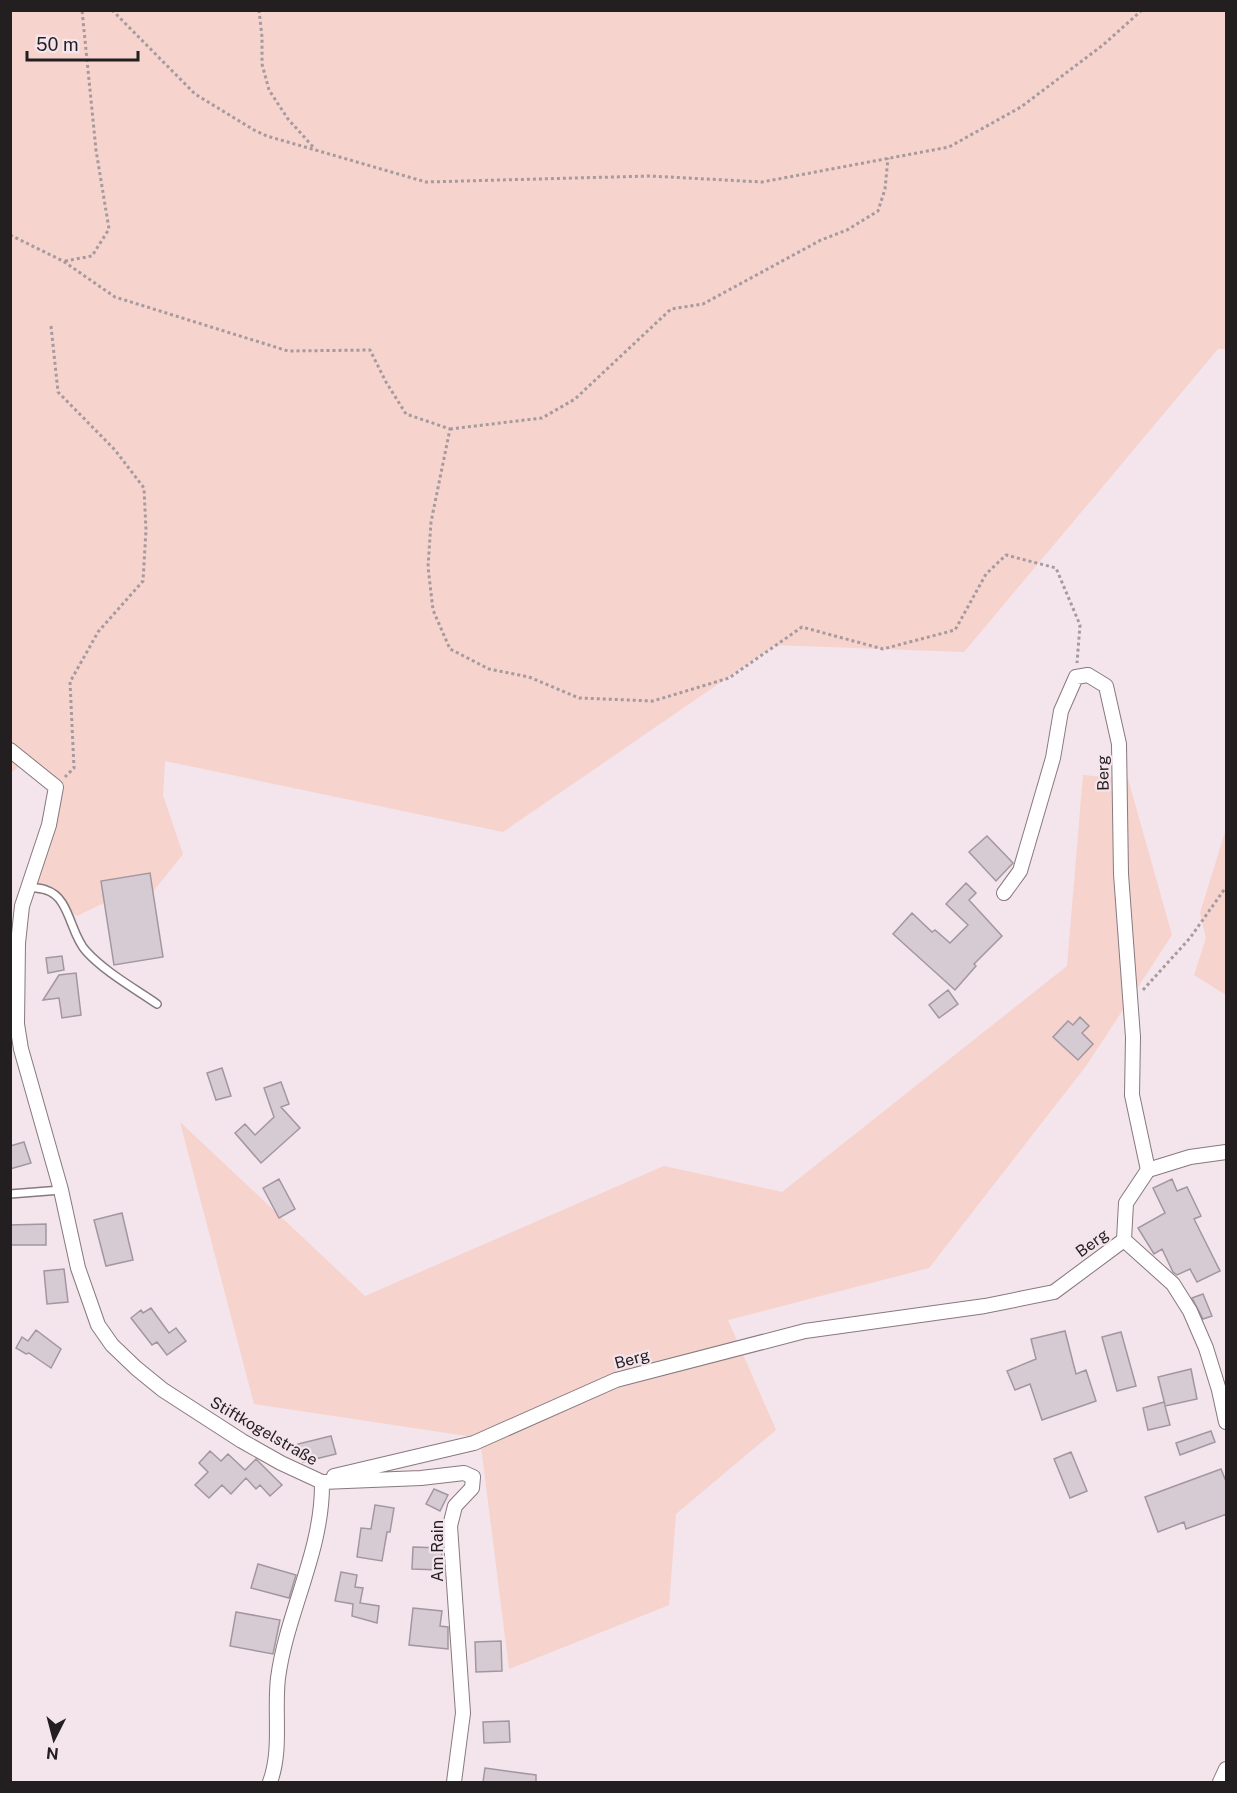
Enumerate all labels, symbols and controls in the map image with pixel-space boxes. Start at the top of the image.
scale bar [27,24,138,62]
text: 50 m [36,34,79,55]
street label: Berg [1093,755,1113,791]
street label: Berg [1072,1225,1112,1261]
street label: Berg [612,1345,652,1373]
street label: Stiftkogelstraße [207,1393,321,1469]
street label: Am Rain [428,1520,447,1582]
north arrow [24,1709,84,1769]
text: N [45,1743,60,1764]

